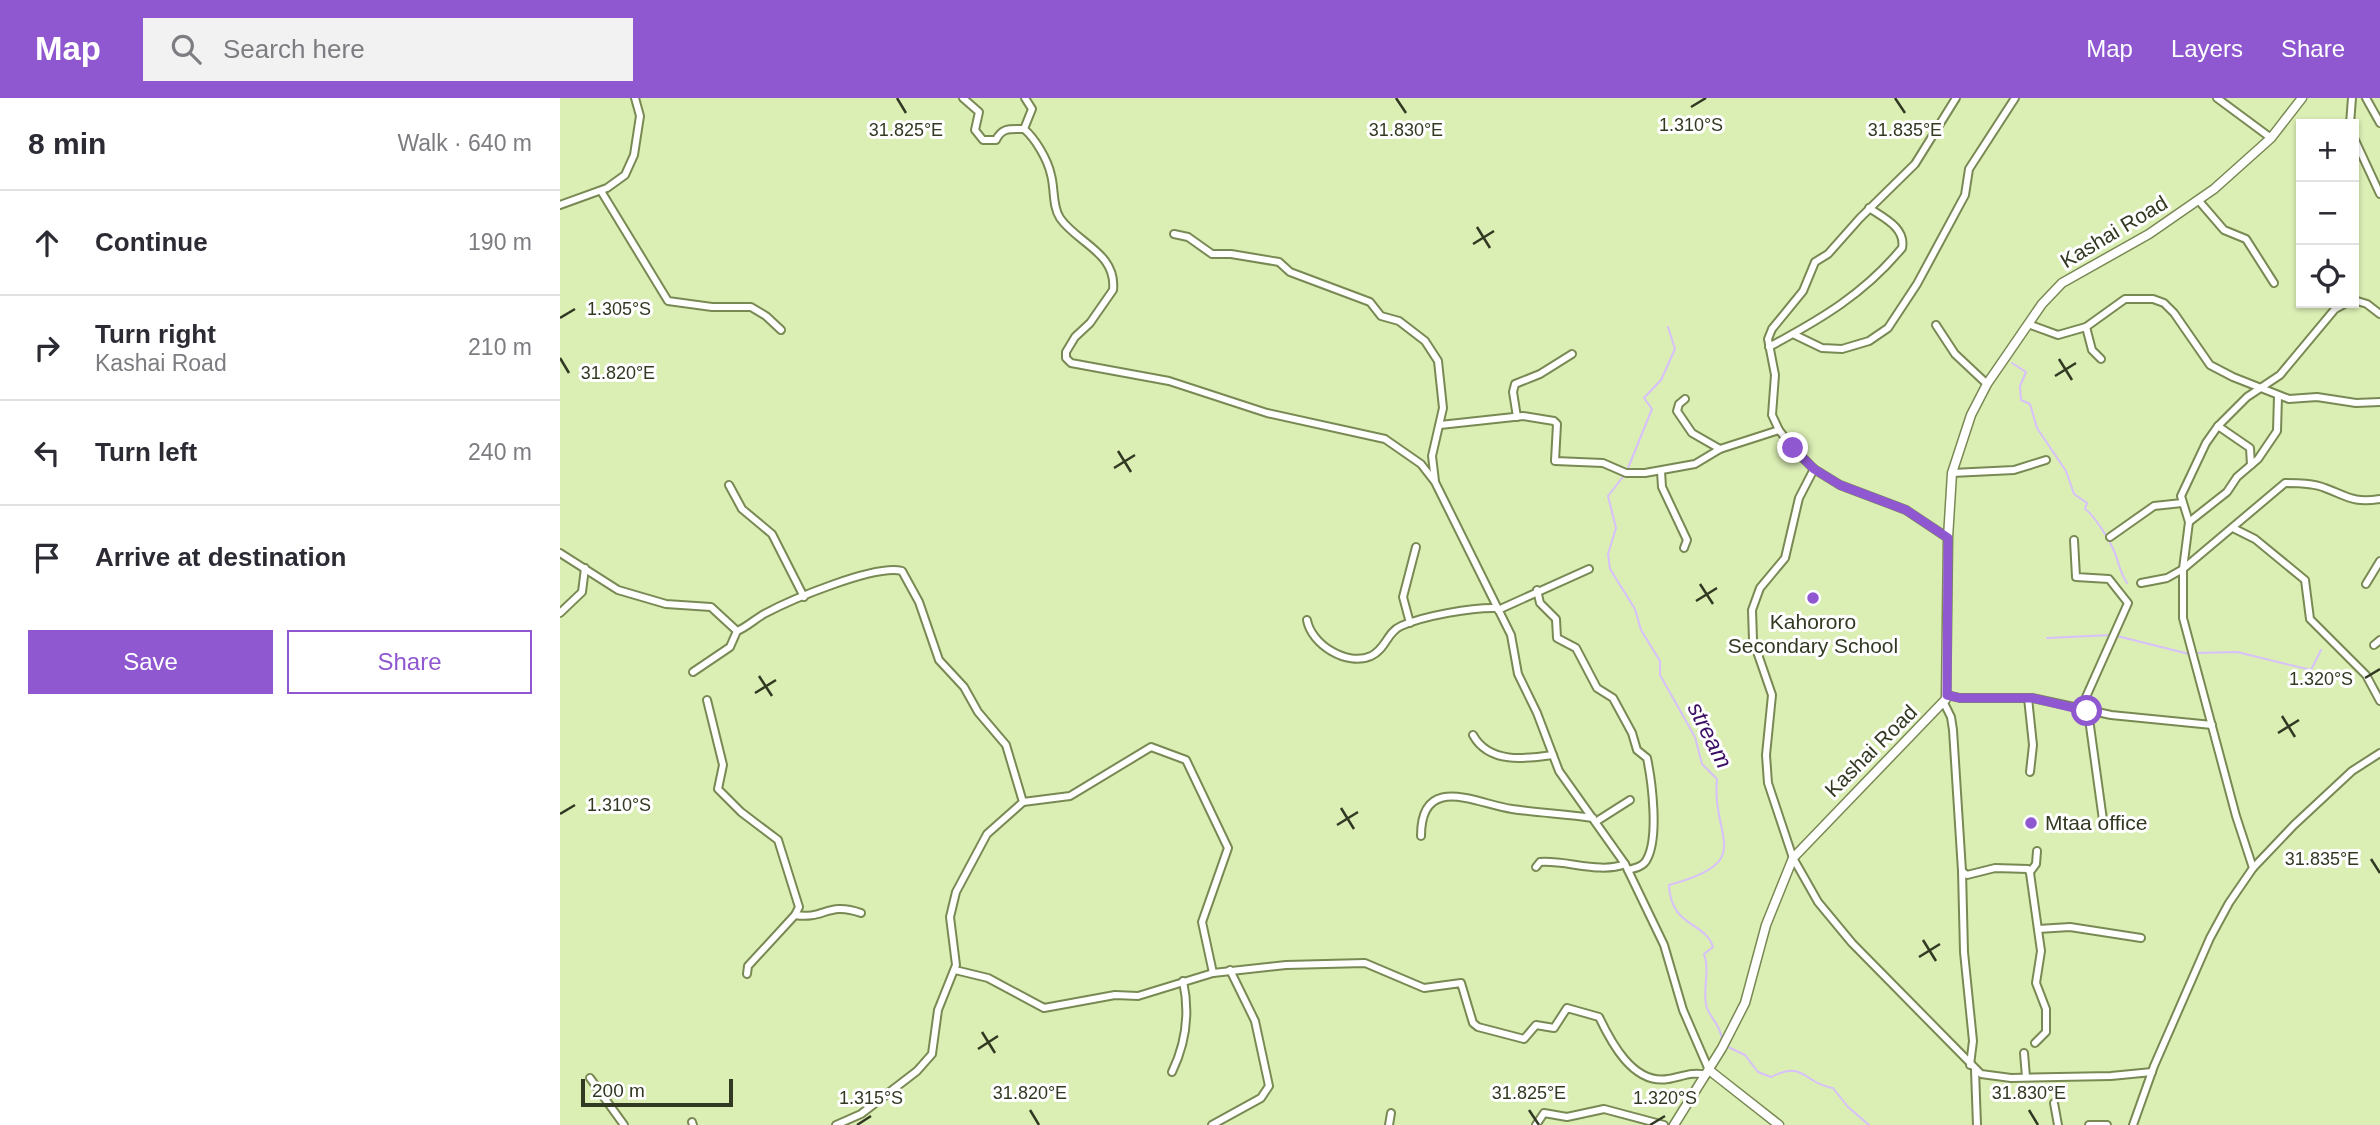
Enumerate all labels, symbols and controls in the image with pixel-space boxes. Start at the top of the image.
search box [143,18,633,81]
text: Map [35,30,101,67]
icon: search [167,30,205,68]
text: Search here [223,34,365,64]
text: Map [2086,35,2133,62]
text: Layers [2171,35,2243,62]
text: Share [2281,35,2345,62]
text: 1.310°S [1659,115,1723,135]
map controls [2296,119,2359,308]
button: + [2296,119,2359,182]
text: 31.825°E [869,120,943,140]
text: 31.830°E [1369,120,1443,140]
text: 31.835°E [1868,120,1942,140]
text: 8 min [28,127,106,160]
text: Walk · 640 m [397,130,532,156]
button: − [2296,182,2359,245]
street label: Kashai Road [2056,191,2171,272]
icon: ahead [28,224,66,262]
text: Continue [95,227,208,257]
text: 190 m [468,229,532,255]
button: locate [2296,245,2359,308]
text: 1.305°S [587,299,651,319]
text: Turn right [95,319,216,349]
icon: right [28,329,66,367]
text: 210 m [468,334,532,360]
text: Kashai Road [95,350,227,376]
text: 31.820°E [581,363,655,383]
route end [1777,432,1808,463]
icon: left [28,434,66,472]
text: Turn left [95,437,197,467]
text: 240 m [468,439,532,465]
icon: arrive [28,539,66,577]
text: Arrive at destination [95,542,346,572]
marker: Kahororo Secondary School [1805,590,1821,606]
place label: Kahororo Secondary School [1728,610,1898,657]
button: Save [28,630,273,694]
button: Share [287,630,532,694]
text: 1.320°S [2289,669,2353,689]
route start [2071,695,2102,726]
water label: stream [1682,698,1738,772]
street label: Kashai Road [1820,700,1921,801]
text: 1.310°S [587,795,651,815]
place label: Mtaa office [2045,811,2147,834]
marker: Mtaa office [2023,815,2039,831]
text: 31.835°E [2285,849,2359,869]
scale bar [581,1076,733,1108]
text: 200 m [592,1080,645,1101]
text: 31.820°E [993,1083,1067,1103]
text: 31.825°E [1492,1083,1566,1103]
text: 31.830°E [1992,1083,2066,1103]
text: 1.315°S [839,1088,903,1108]
text: 1.320°S [1633,1088,1697,1108]

